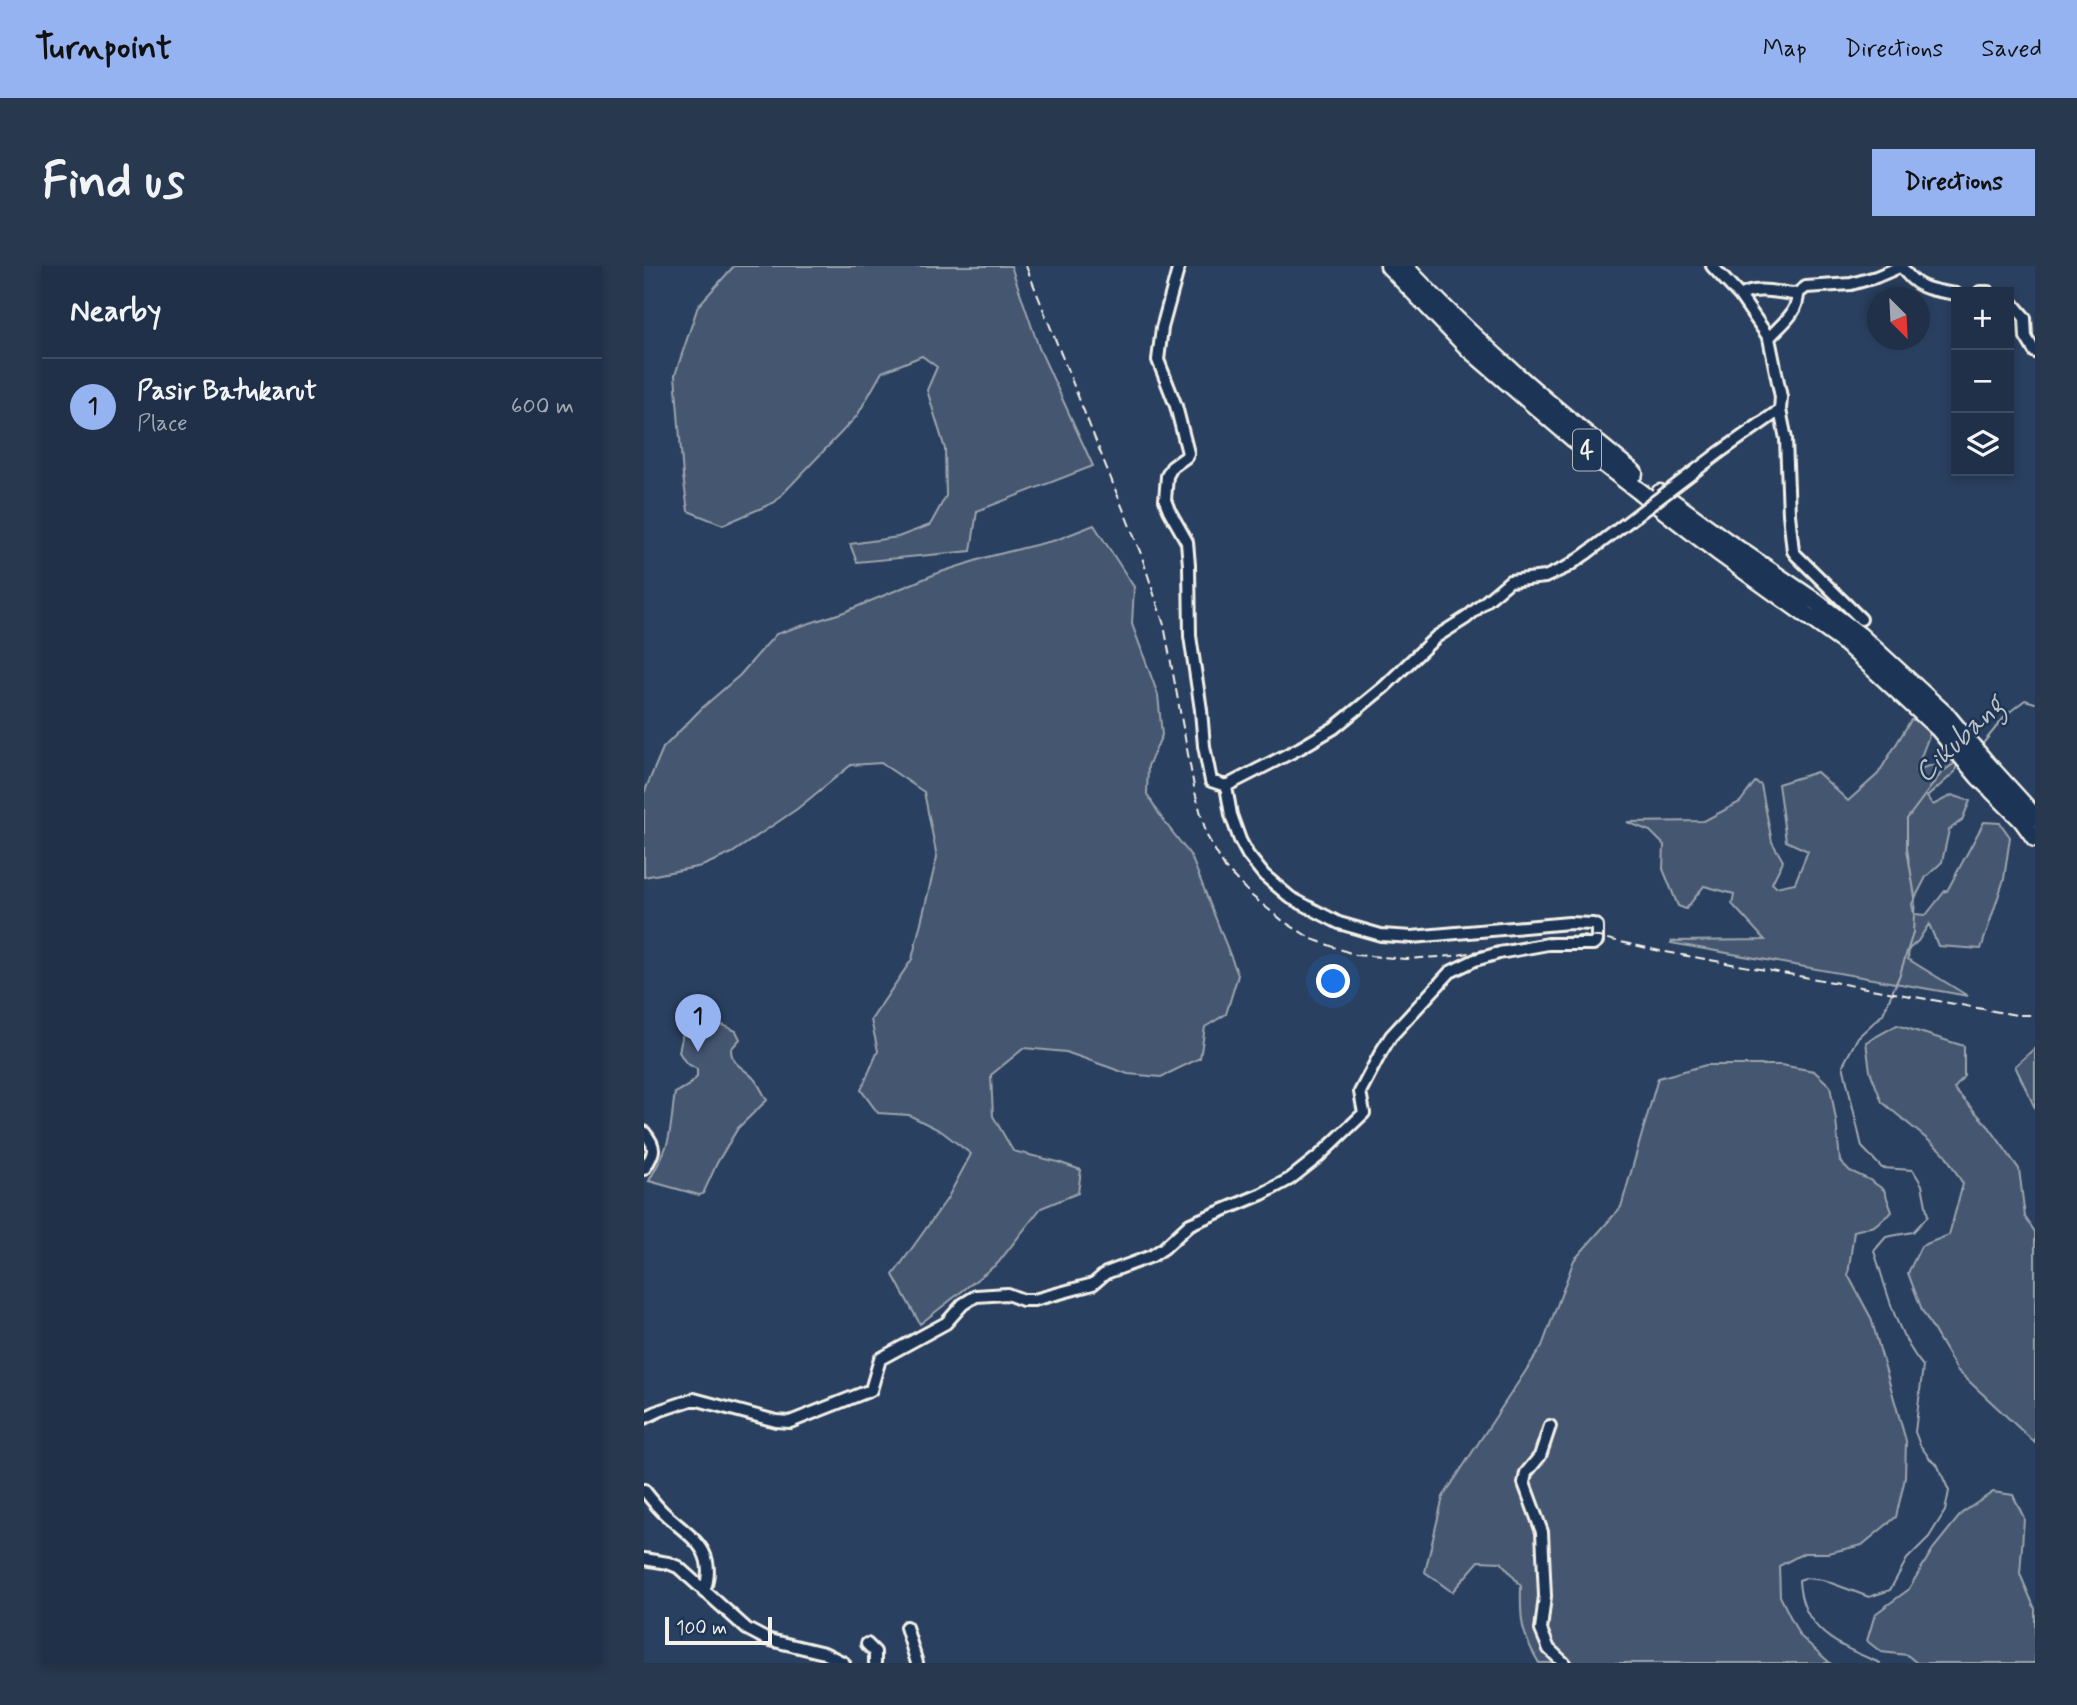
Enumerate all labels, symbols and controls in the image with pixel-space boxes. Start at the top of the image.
text: Turnpoint [35,27,172,71]
text: Map [1763,34,1807,65]
text: Directions [1845,34,1943,65]
text: Saved [1981,34,2042,65]
button: Directions [1872,149,2035,216]
text: Find us [42,150,185,215]
north arrow [1867,287,1930,350]
map controls [1951,287,2014,476]
button: + [1951,287,2014,350]
text: Nearby [70,292,161,331]
button: − [1951,350,2014,413]
text: Pasir Batukarut [137,375,317,409]
text: 1 [88,392,98,422]
text: 600 m [511,392,574,422]
text: Place [137,409,188,439]
button: layers [1951,413,2014,476]
road number: 4 [1573,430,1601,470]
water label: Cikubang [1907,686,2017,794]
your location [1316,964,1350,998]
pin: 1 [675,994,721,1052]
scale bar [665,1614,772,1646]
text: 100 m [676,1616,727,1641]

